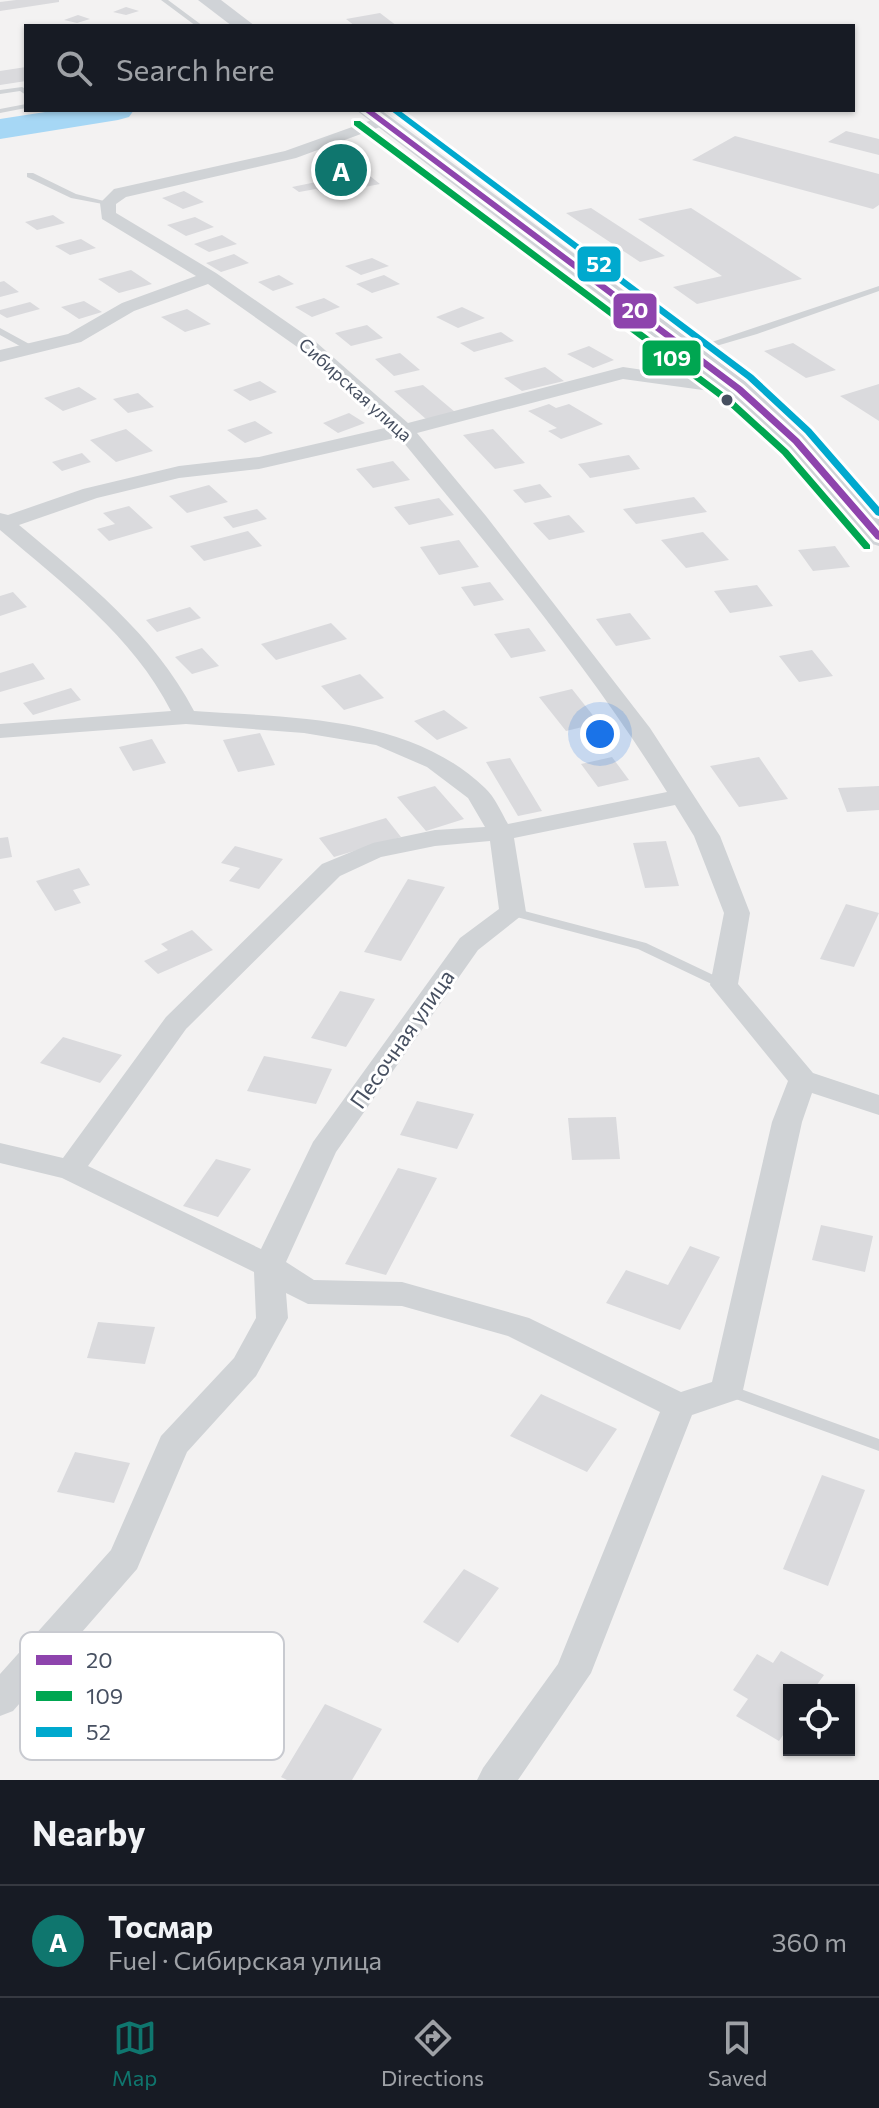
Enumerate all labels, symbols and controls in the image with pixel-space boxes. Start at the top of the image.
search box [24,24,855,112]
icon: search [52,46,96,90]
text: Search here [116,50,275,87]
pin: A [315,140,367,200]
line badge: 52 [576,245,622,283]
text: 52 [586,250,612,277]
line badge: 20 [612,292,658,330]
text: 20 [621,296,649,323]
street label: Сибирская улица [295,333,417,446]
line badge: 109 [641,339,702,377]
text: 109 [653,344,691,371]
unlabelled marker [719,392,735,408]
your location [580,714,620,754]
street label: Песочная улица [344,964,460,1113]
legend [20,1632,284,1760]
text: 20 [86,1646,113,1673]
text: 109 [86,1682,123,1709]
map controls [783,1684,855,1756]
button: locate [783,1684,855,1756]
text: 52 [86,1718,111,1745]
text: Nearby [32,1811,146,1853]
text: Тосмар [108,1907,213,1944]
text: A [49,1926,67,1957]
text: 360 m [772,1926,847,1957]
text: Fuel · Сибирская улица [108,1944,382,1975]
tab: Map [112,2016,157,2091]
tab: Directions [381,2016,484,2091]
tab: Saved [708,2016,767,2091]

